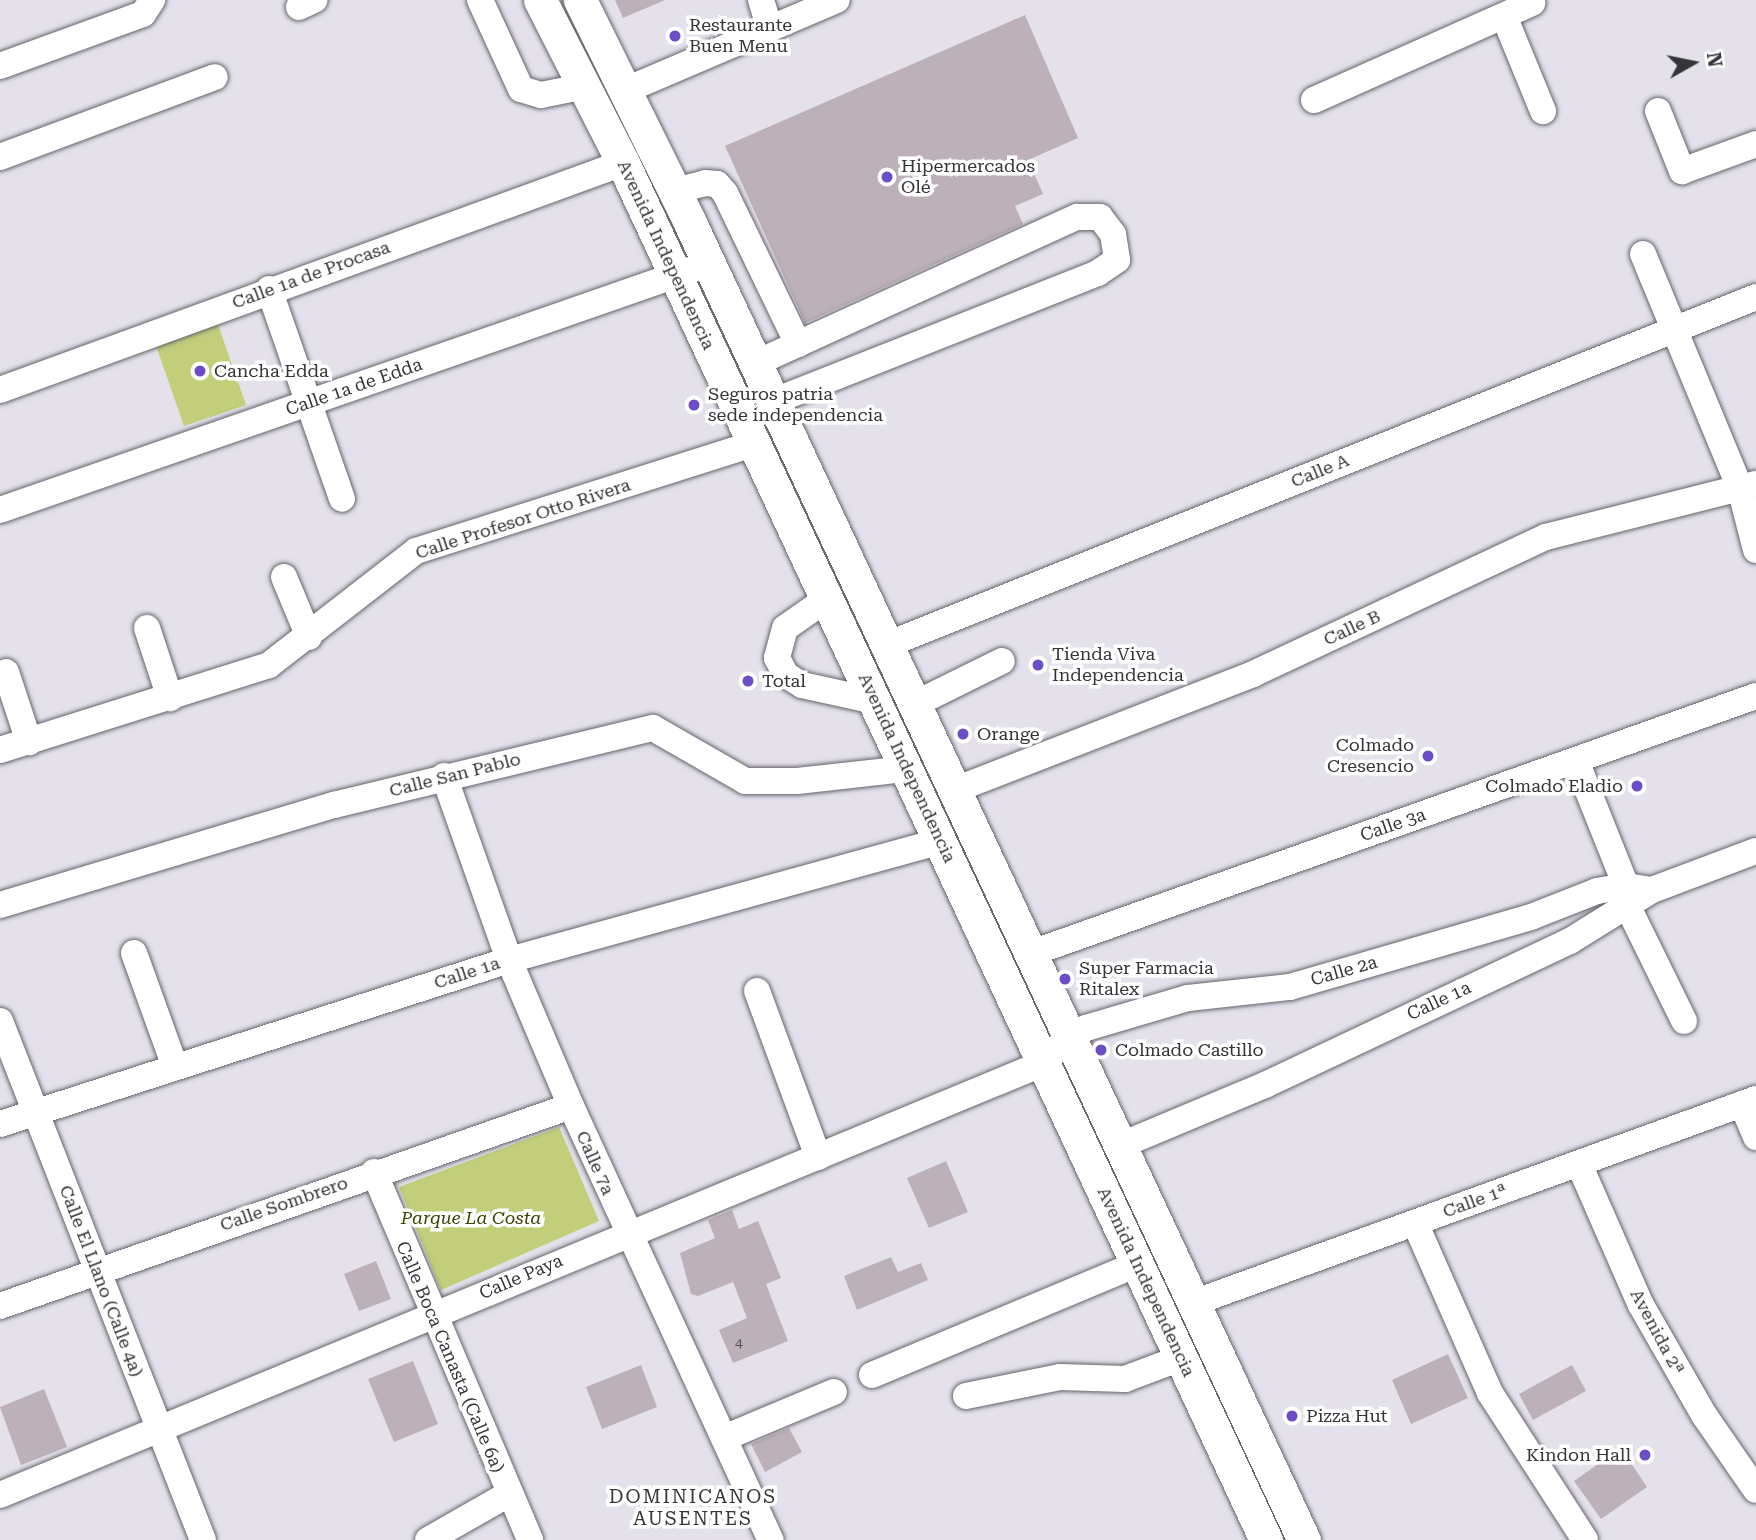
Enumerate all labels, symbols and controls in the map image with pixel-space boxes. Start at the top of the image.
place label: Restaurante Buen Menu [689,15,792,58]
marker: Restaurante Buen Menu [667,28,683,44]
north arrow [1658,28,1728,98]
text: N [1702,51,1727,69]
place label: Hipermercados Olé [901,156,1035,198]
street label: Avenida Independencia [613,157,719,353]
marker: Hipermercados Olé [879,169,895,185]
street label: Calle 1a de Procasa [229,236,393,314]
street label: Calle 1a de Edda [283,354,425,420]
place label: Cancha Edda [214,360,329,382]
marker: Cancha Edda [192,363,208,379]
place label: Seguros patria sede independencia [708,384,883,426]
marker: Seguros patria sede independencia [686,397,702,413]
street label: Calle A [1288,450,1352,492]
street label: Calle Profesor Otto Rivera [413,474,633,564]
street label: Calle B [1320,605,1384,651]
place label: Tienda Viva Independencia [1052,644,1184,686]
marker: Tienda Viva Independencia [1030,657,1046,673]
place label: Total [762,670,806,692]
street label: Avenida Independencia [854,670,960,866]
marker: Total [740,673,756,689]
place label: Orange [977,723,1040,745]
marker: Orange [955,726,971,742]
place label: Colmado Cresencio [1327,735,1414,778]
street label: Calle San Pablo [387,748,523,802]
marker: Colmado Cresencio [1420,748,1436,764]
place label: Colmado Eladio [1485,775,1623,797]
marker: Colmado Eladio [1629,778,1645,794]
street label: Calle 3a [1357,804,1429,846]
street label: Calle 2a [1308,951,1380,991]
street label: Calle 1a [431,952,503,994]
place label: Super Farmacia Ritalex [1079,958,1214,1000]
marker: Super Farmacia Ritalex [1057,971,1073,987]
street label: Calle 1a [1404,977,1474,1025]
place label: Colmado Castillo [1115,1039,1264,1061]
marker: Colmado Castillo [1093,1042,1109,1058]
street label: Calle 7a [571,1128,619,1198]
street label: Calle Sombrero [217,1172,351,1236]
street label: Calle 1ª [1440,1179,1510,1223]
street label: Calle El Llano (Calle 4a) [54,1182,148,1380]
street label: Avenida Independencia [1093,1184,1199,1380]
park label: Parque La Costa [401,1207,541,1229]
street label: Calle Boca Canasta (Calle 6a) [391,1238,509,1476]
street label: Calle Paya [476,1250,566,1304]
street label: Avenida 2ª [1625,1285,1689,1379]
house number: 4 [735,1334,743,1350]
place label: Pizza Hut [1306,1405,1388,1427]
marker: Pizza Hut [1284,1408,1300,1424]
place label: Kindon Hall [1526,1444,1631,1466]
marker: Kindon Hall [1637,1447,1653,1463]
district label: DOMINICANOS AUSENTES [610,1486,776,1530]

